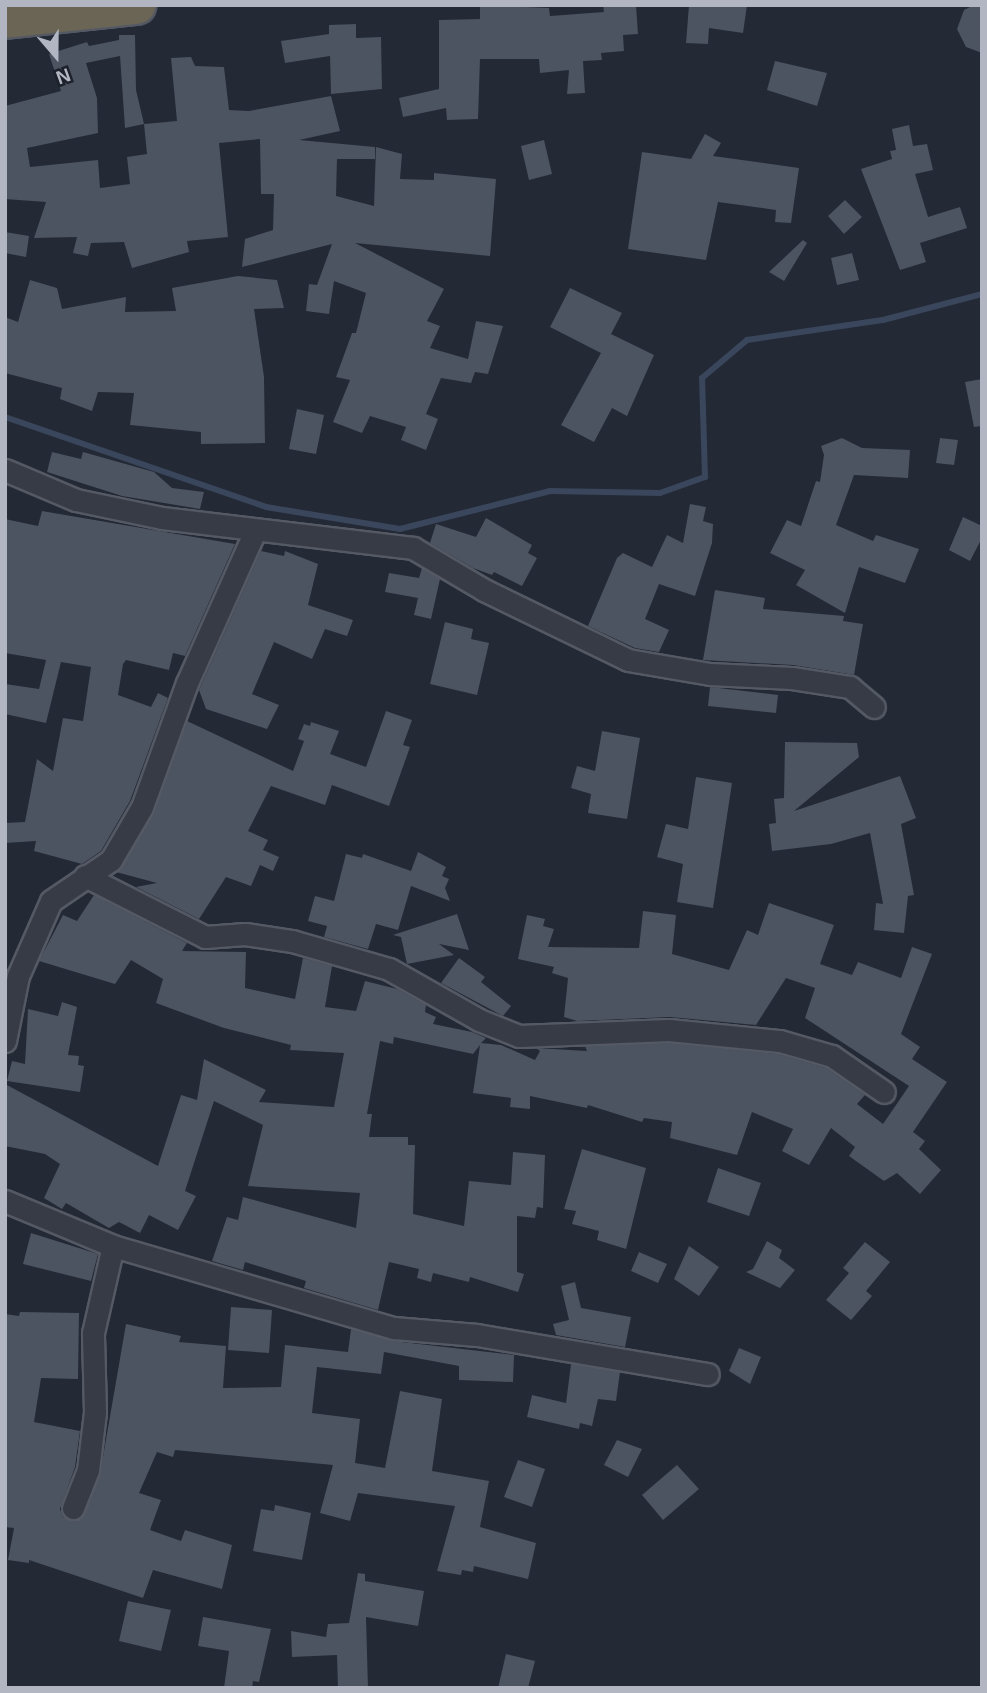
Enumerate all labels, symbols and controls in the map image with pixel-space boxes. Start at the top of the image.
north arrow [21,21,91,91]
text: N [53,64,73,88]

